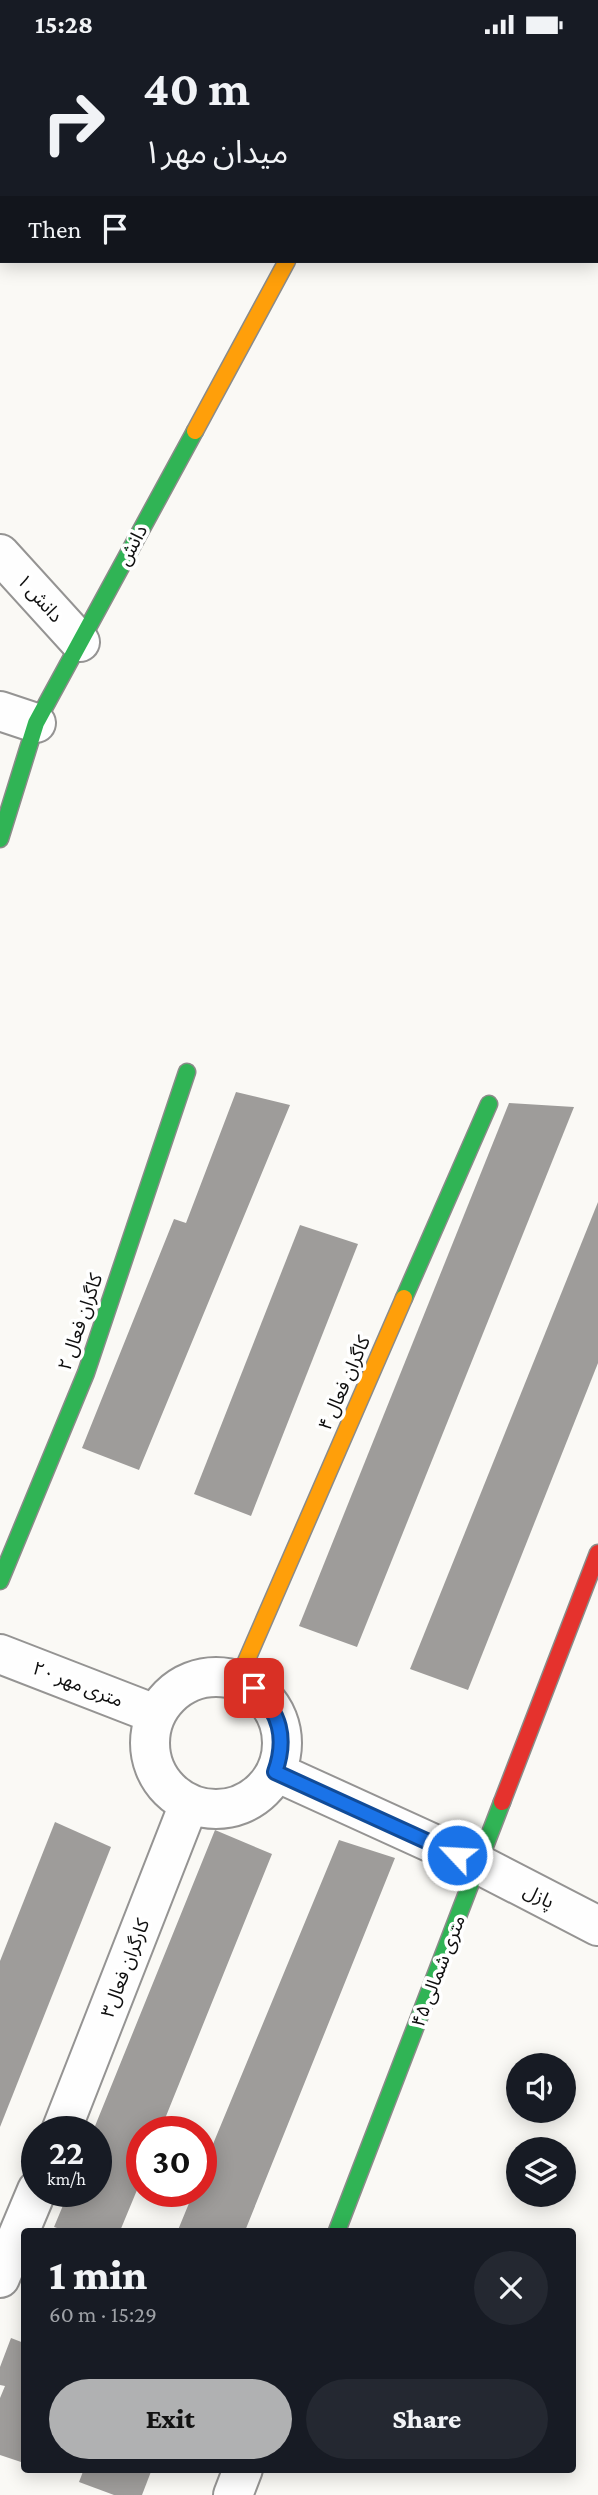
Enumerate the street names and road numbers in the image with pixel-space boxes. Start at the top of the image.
street label: دانش [113,521,152,569]
street label: دانش ۱ [12,570,67,627]
street label: کاگران فعال ۲ [54,1270,108,1373]
street label: کاگران فعال ۴ [314,1332,375,1434]
street label: ۲۰ متری مهر [30,1657,126,1712]
street label: پازل [519,1880,558,1914]
street label: ۴۵ متری شمالی [407,1912,470,2030]
street label: کارگران فعال۳ [97,1915,155,2020]

